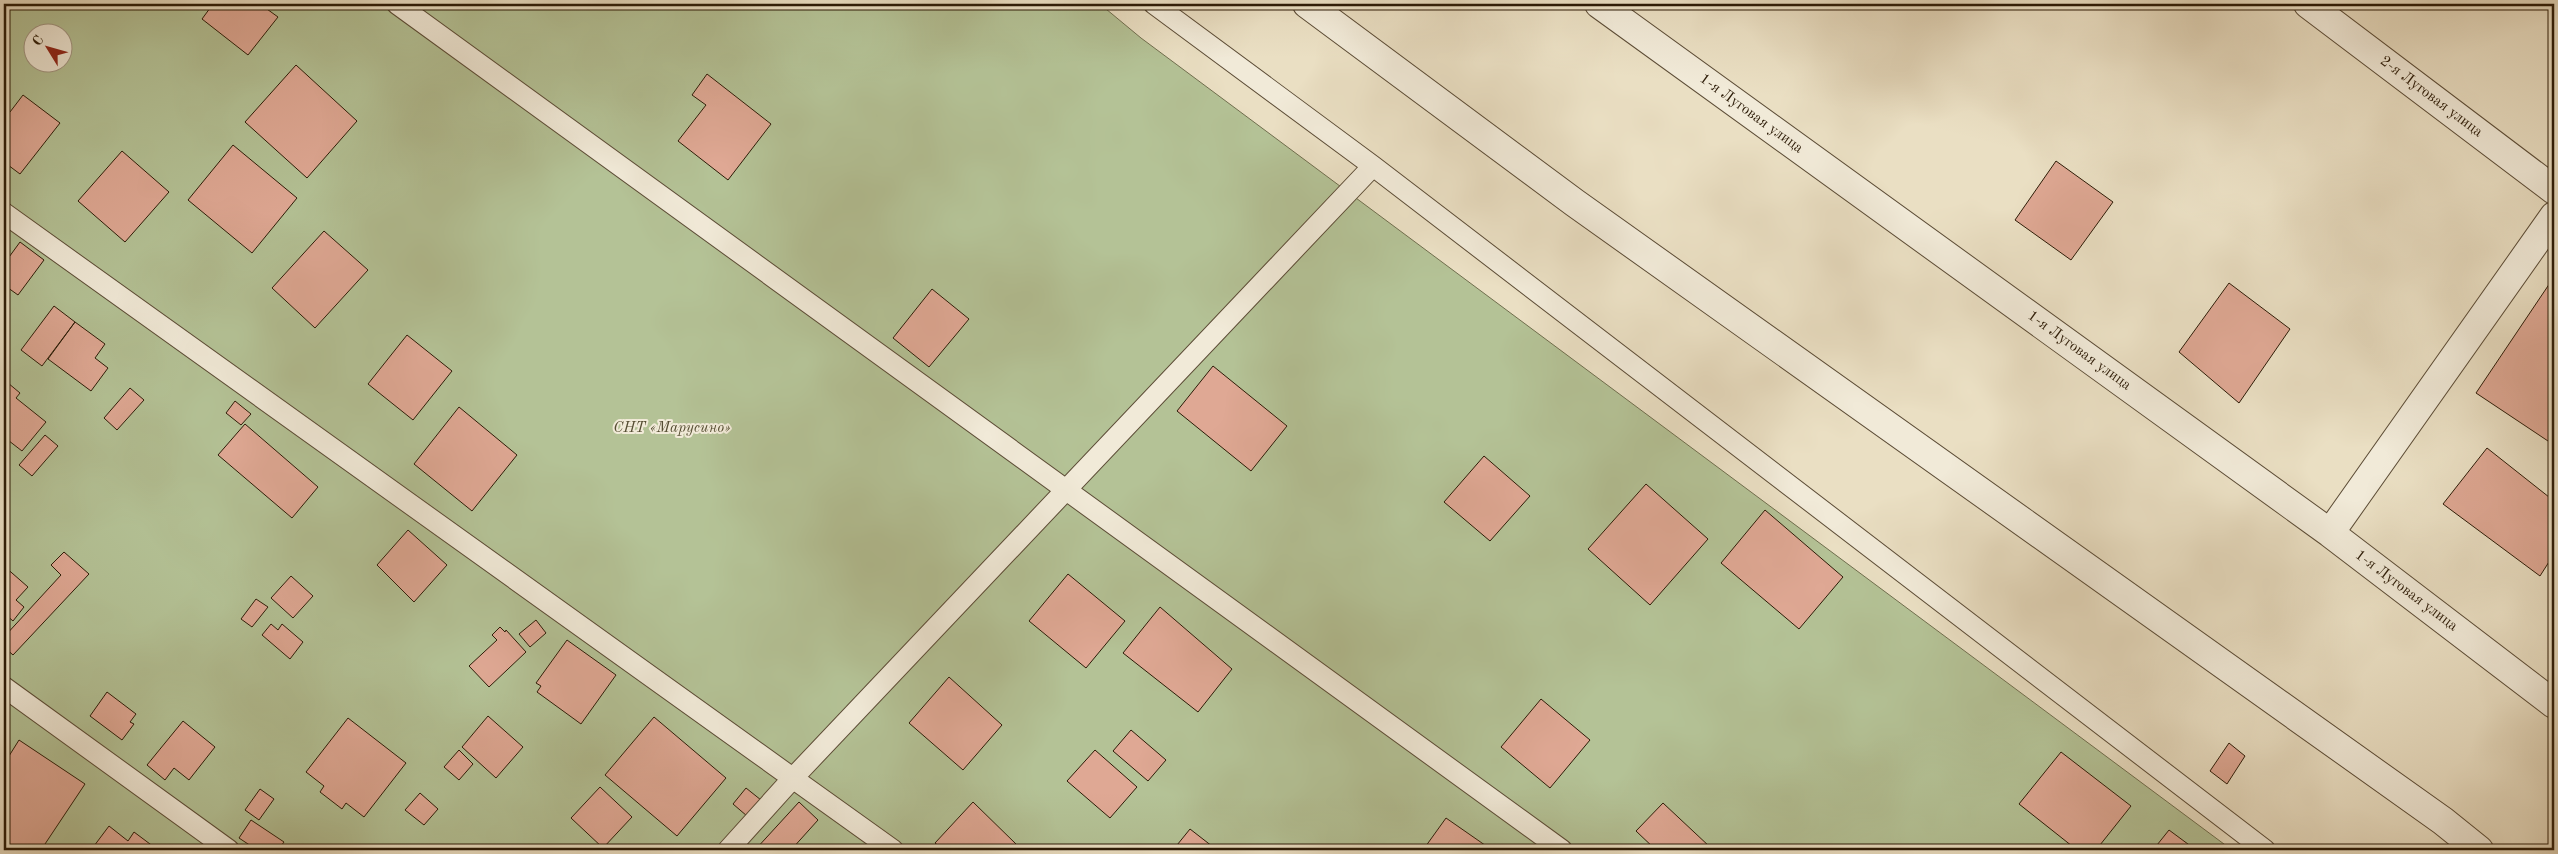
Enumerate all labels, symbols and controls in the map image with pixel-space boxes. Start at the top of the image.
north arrow [22,22,72,72]
text: С [30,33,47,49]
street label: 2-я Луговая улица [2377,54,2486,141]
street label: 1-я Луговая улица [1696,71,1806,157]
street label: 1-я Луговая улица [2024,308,2134,394]
park label: СНТ «Марусино» [613,421,731,436]
street label: 1-я Луговая улица [2352,548,2461,635]

